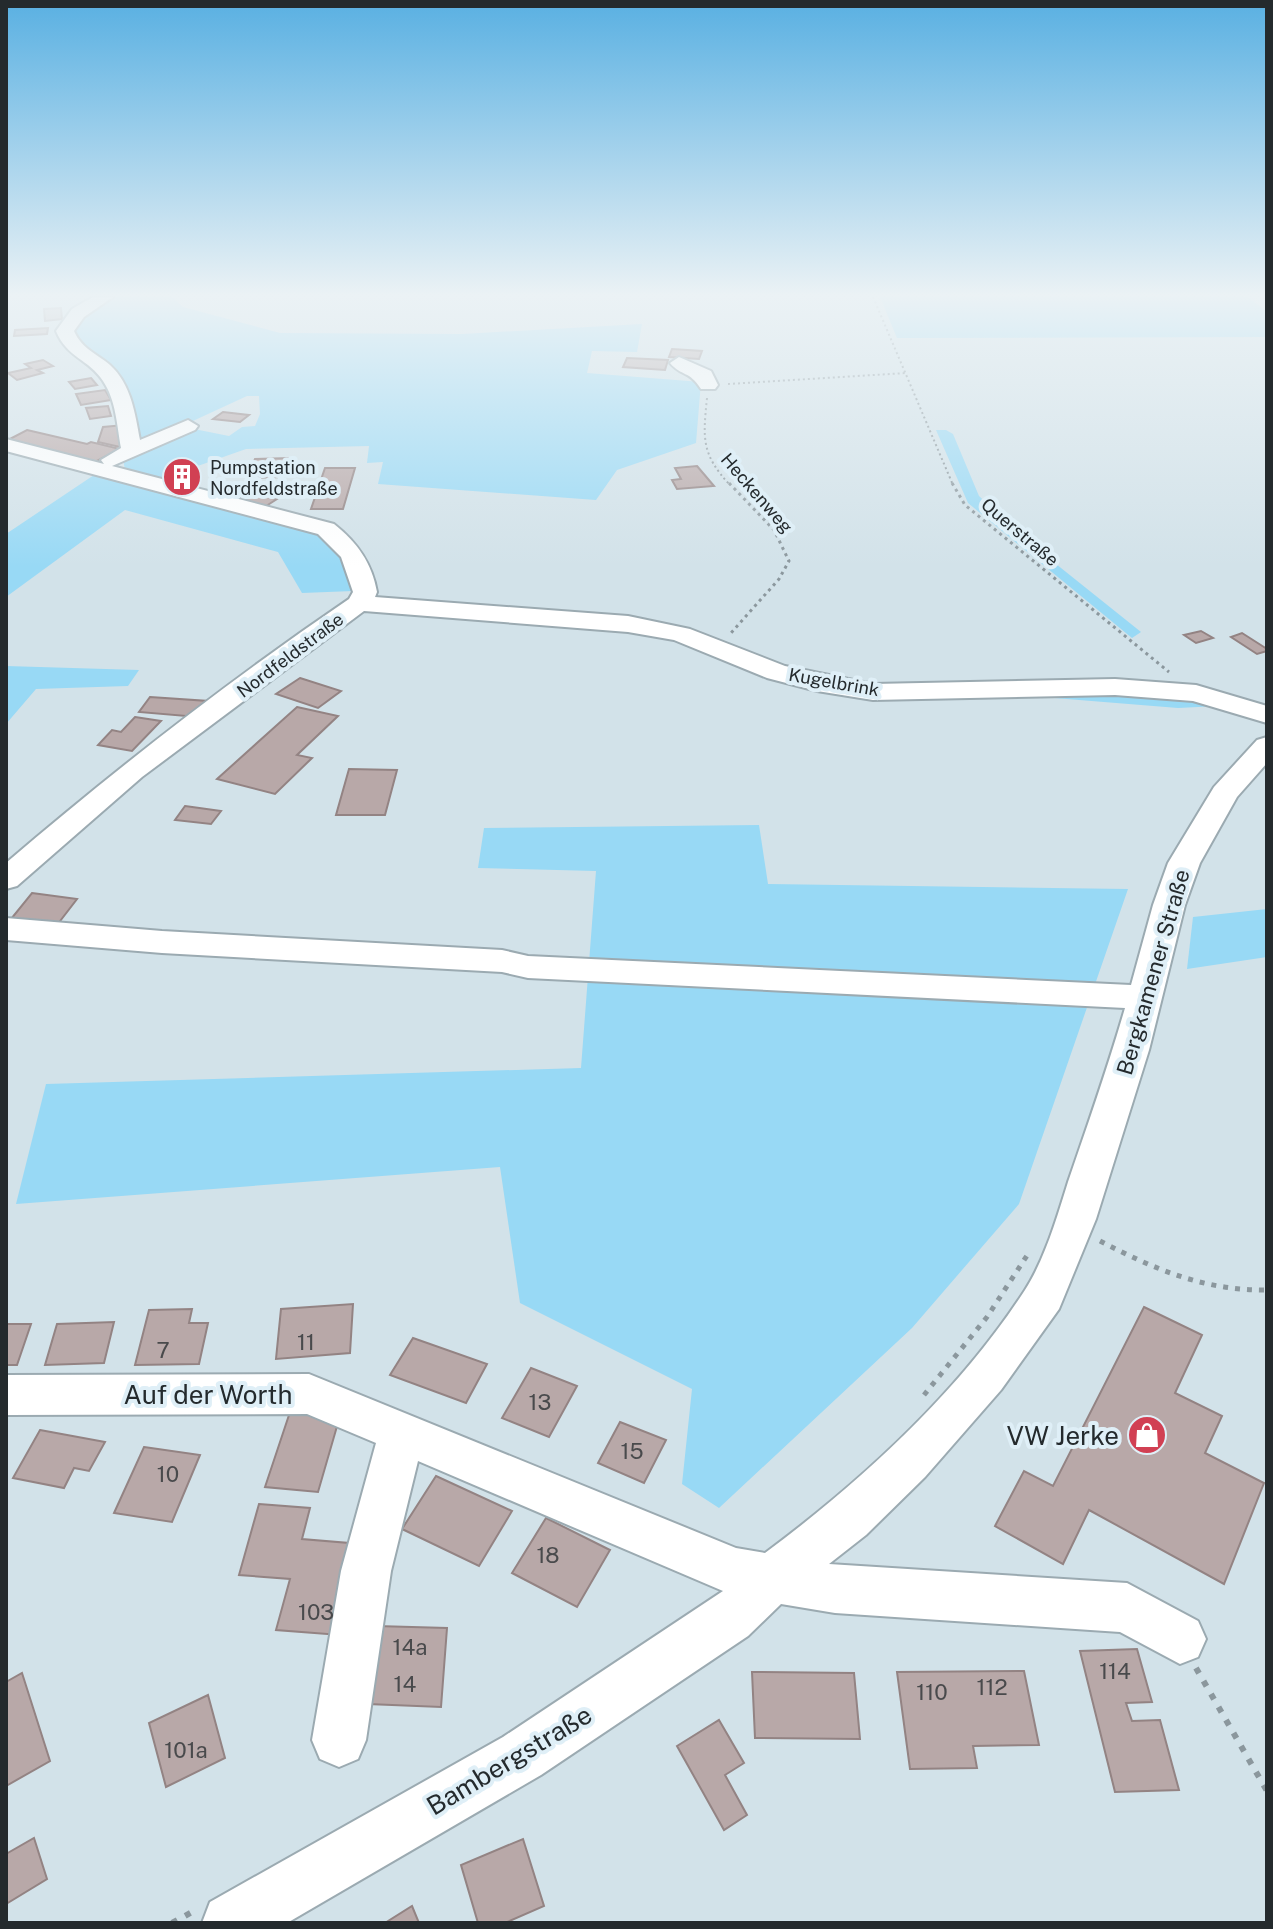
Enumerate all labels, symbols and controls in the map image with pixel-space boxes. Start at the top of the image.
street label: Heckenweg [717,449,797,537]
building icon: Pumpstation Nordfeldstraße [161,456,203,498]
place label: Pumpstation Nordfeldstraße [210,457,338,499]
street label: Querstraße [977,494,1063,570]
street label: Nordfeldstraße [233,608,347,702]
street label: Kugelbrink [787,664,881,700]
street label: Bergkamener Straße [1111,866,1195,1078]
house number: 11 [297,1329,315,1355]
house number: 7 [156,1337,170,1363]
street label: Auf der Worth [124,1379,292,1410]
house number: 13 [529,1389,551,1415]
shop icon: VW Jerke [1126,1414,1168,1456]
place label: VW Jerke [1006,1420,1119,1451]
house number: 15 [620,1438,644,1464]
house number: 10 [157,1461,179,1487]
house number: 18 [536,1542,560,1568]
house number: 103 [298,1599,334,1625]
house number: 14a [393,1634,427,1660]
house number: 114 [1099,1658,1131,1684]
house number: 14 [394,1671,417,1697]
house number: 112 [976,1674,1008,1700]
house number: 110 [916,1679,948,1705]
street label: Bambergstraße [421,1699,597,1821]
house number: 101a [164,1737,208,1763]

